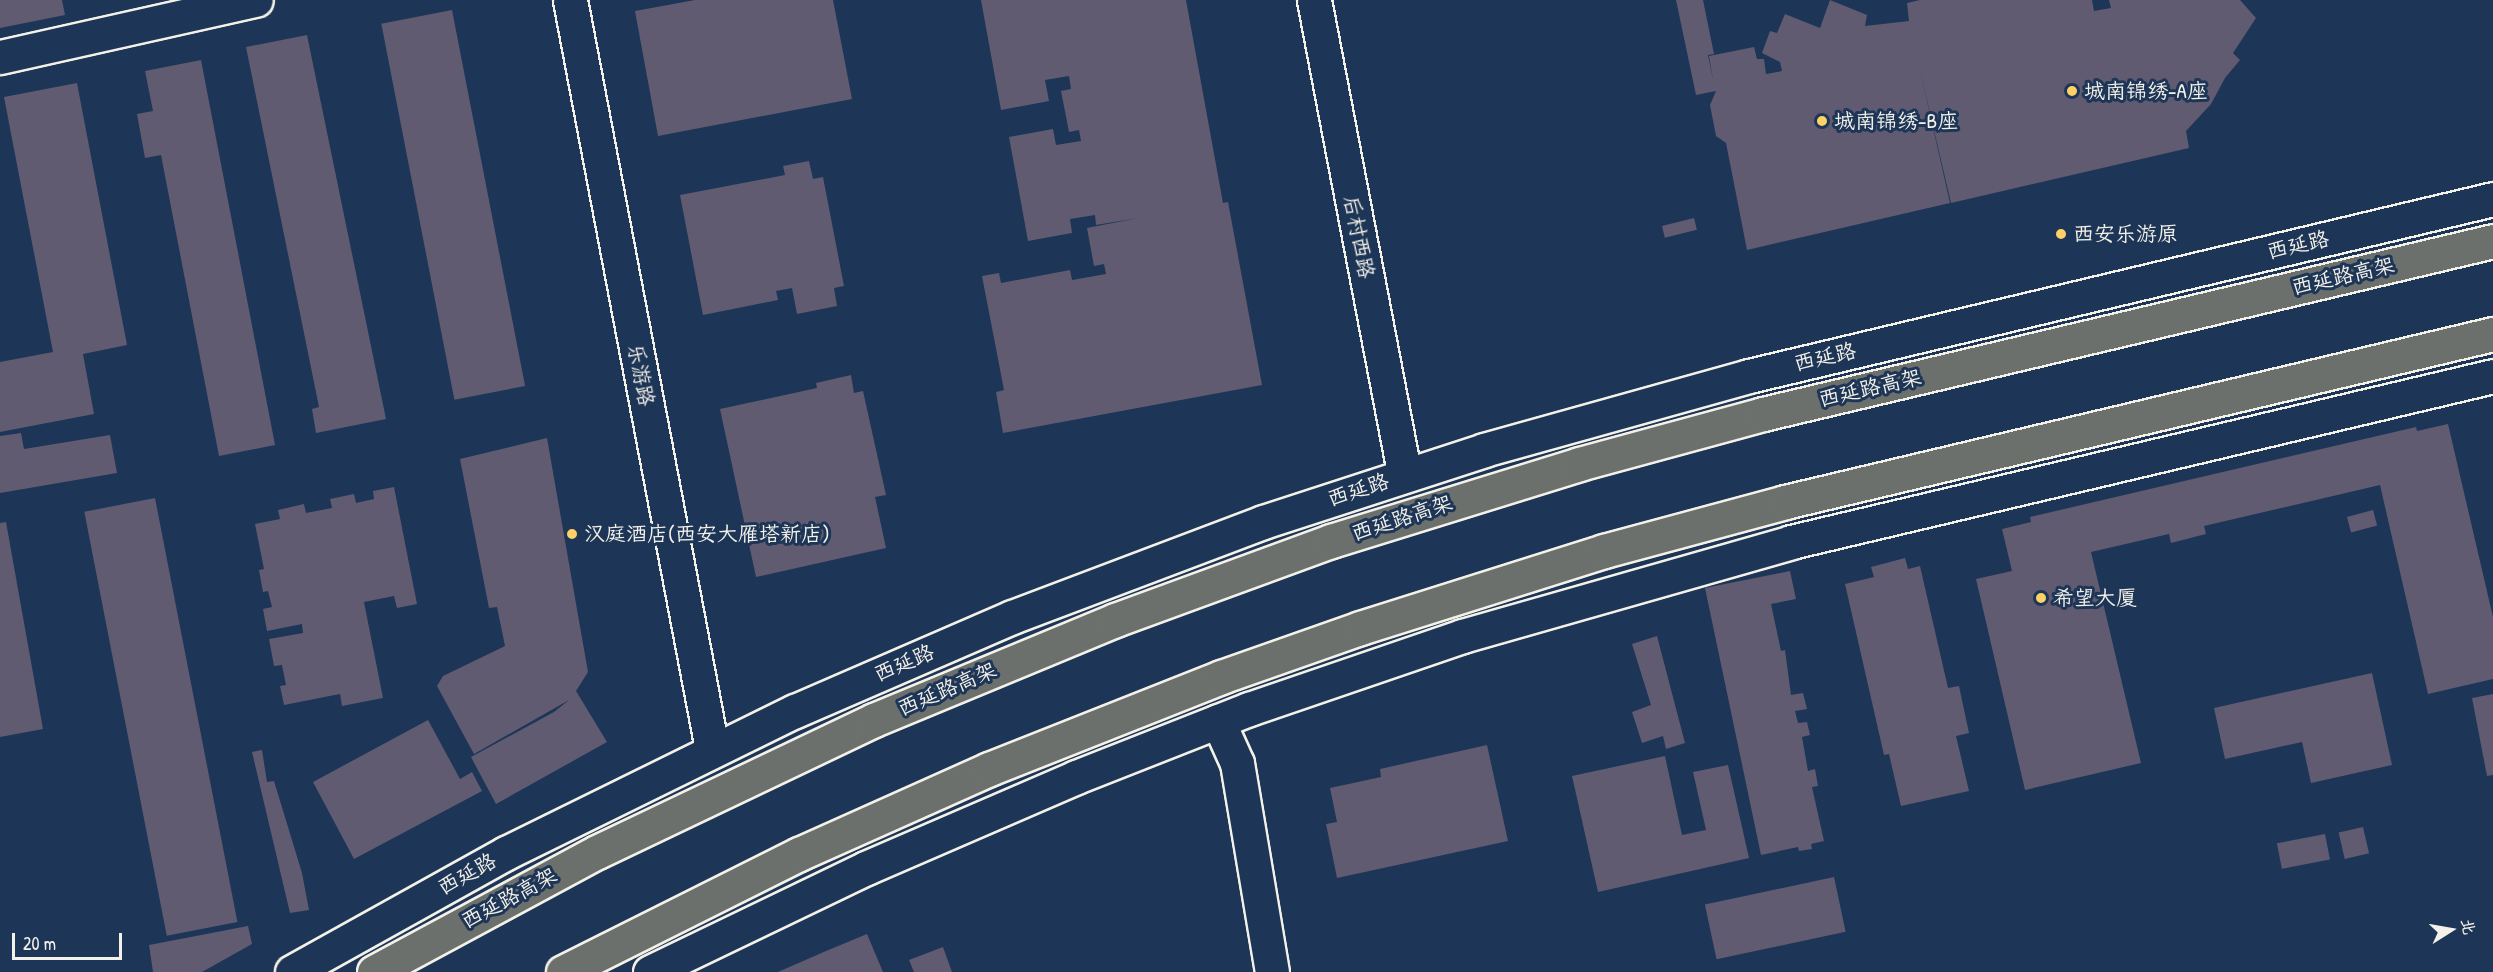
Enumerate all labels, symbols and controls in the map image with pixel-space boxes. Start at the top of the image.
place label: 城南锦绣-A座 [2084,78,2208,104]
marker: 城南锦绣-A座 [2065,84,2079,98]
place label: 城南锦绣-B座 [1834,108,1958,134]
marker: 城南锦绣-B座 [1815,114,1829,128]
street label: 后村西路 [1339,193,1379,281]
place label: 西安乐游原 [2073,221,2178,247]
street label: 西延路 [2264,226,2332,264]
marker: 西安乐游原 [2054,227,2068,241]
street label: 西延路高架 [2289,252,2397,300]
street label: 西延路 [1791,338,1859,376]
street label: 乐游路 [623,342,659,408]
street label: 西延路高架 [1816,364,1924,412]
street label: 西延路 [1324,468,1392,512]
street label: 西延路高架 [1348,490,1456,546]
place label: 汉庭酒店(西安大雁塔新店) [584,521,830,547]
marker: 汉庭酒店(西安大雁塔新店) [565,527,579,541]
place label: 希望大厦 [2053,585,2137,611]
marker: 希望大厦 [2034,591,2048,605]
street label: 西延路 [870,639,938,687]
street label: 西延路高架 [894,657,1000,721]
street label: 西延路 [433,848,501,900]
street label: 西延路高架 [457,862,561,934]
north arrow [2421,900,2481,960]
text: 北 [2456,917,2481,937]
scale bar [15,921,124,959]
text: 20 m [23,931,56,956]

